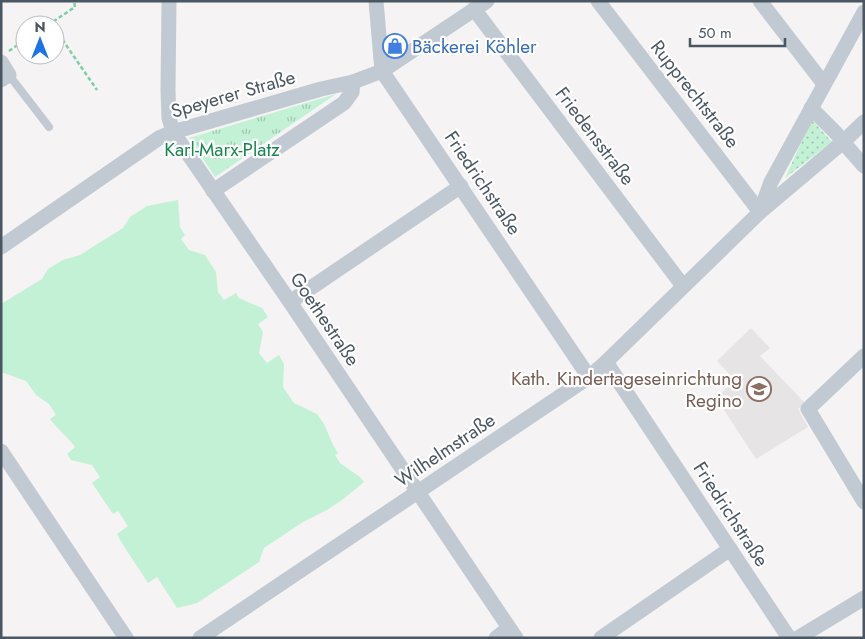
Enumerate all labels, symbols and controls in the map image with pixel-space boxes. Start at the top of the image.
north arrow [15,15,65,65]
scale bar [690,15,785,47]
text: N [34,17,46,37]
text: 50 m [698,22,732,44]
shop icon: Bäckerei Köhler [382,33,408,59]
place label: Bäckerei Köhler [412,33,537,60]
street label: Rupprechtstraße [644,34,746,154]
street label: Speyerer Straße [168,63,298,125]
street label: Friedensstraße [549,81,641,191]
street label: Friedrichstraße [438,126,528,241]
park label: Karl-Marx-Platz [164,136,280,163]
street label: Goethestraße [284,267,366,371]
place label: Kath. Kindertageseinrichtung Regino [511,365,742,414]
school or university icon: Kath. Kindertageseinrichtung Regino [746,376,772,402]
street label: Wilhelmstraße [390,406,501,493]
street label: Friedrichstraße [687,456,775,572]

